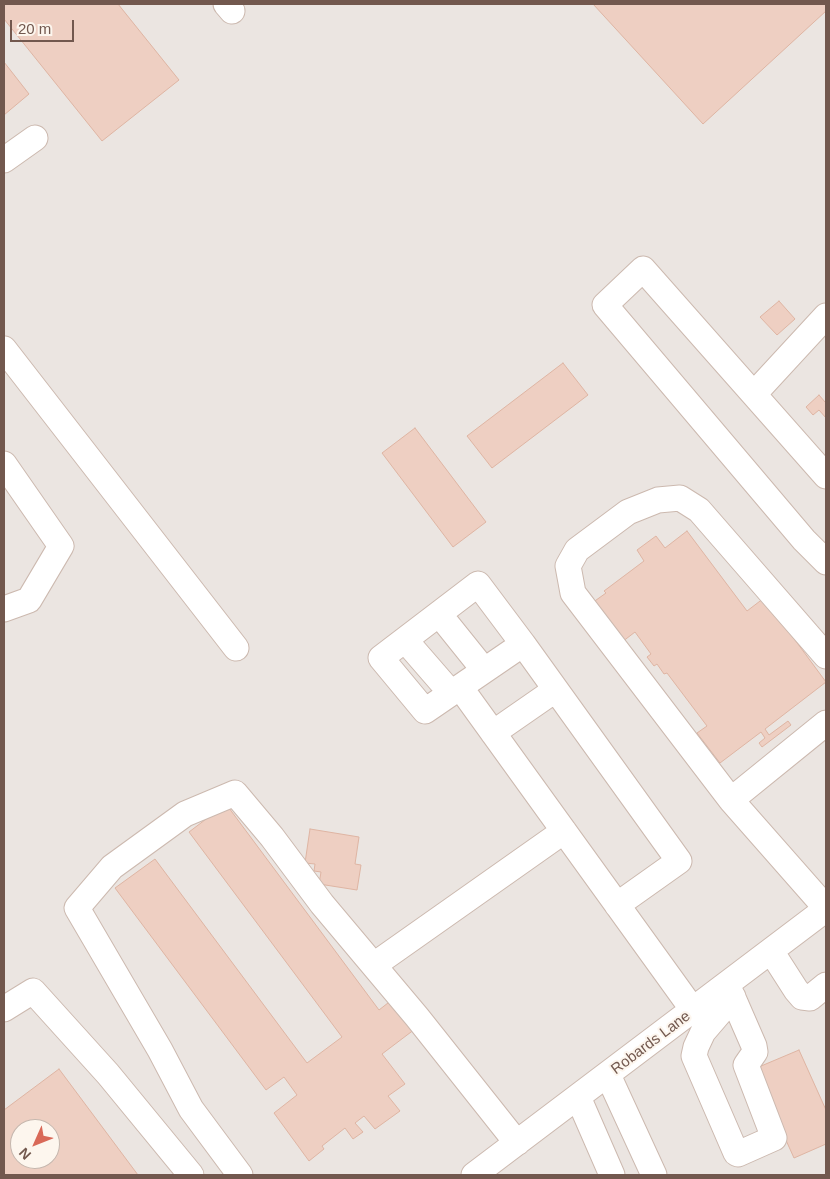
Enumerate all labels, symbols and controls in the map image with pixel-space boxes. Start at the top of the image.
scale bar [12,10,76,42]
text: 20 m [18,20,51,37]
street label: Robards Lane [608,1007,694,1079]
north arrow [10,1119,60,1169]
text: N [16,1145,34,1163]

